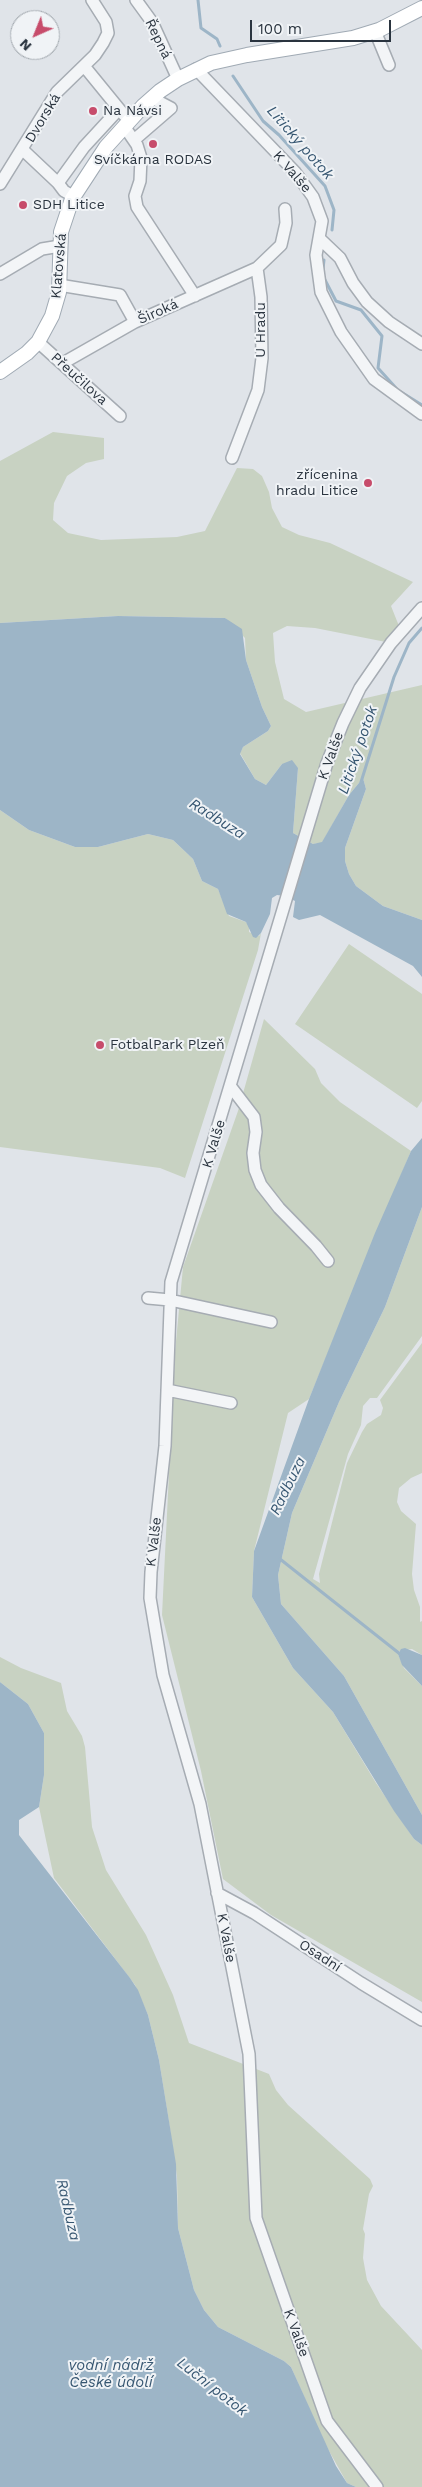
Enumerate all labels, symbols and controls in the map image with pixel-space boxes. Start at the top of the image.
north arrow [10,10,60,60]
scale bar [252,10,393,42]
street label: Řepná [141,16,175,62]
text: 100 m [258,20,302,38]
text: N [16,36,35,54]
street label: Dvorská [22,90,64,146]
water label: Litický potok [263,102,337,184]
place label: Na Návsi [103,103,162,119]
marker: Na Návsi [87,105,99,117]
marker: Svíčkárna RODAS [147,138,159,150]
street label: K Valše [269,148,315,196]
place label: Svíčkárna RODAS [94,152,212,168]
place label: SDH Litice [33,197,105,213]
marker: SDH Litice [17,199,29,211]
street label: Klatovská [48,233,70,299]
street label: Široká [135,296,181,328]
street label: U Hradu [253,302,269,358]
street label: Přeučilova [47,349,111,409]
place label: zřícenina hradu Litice [276,467,358,500]
marker: zřícenina hradu Litice [362,477,374,489]
water label: Litický potok [334,703,382,797]
street label: K Valše [315,730,347,782]
water label: Radbuza [186,795,248,843]
place label: FotbalPark Plzeň [110,1037,225,1053]
marker: FotbalPark Plzeň [94,1039,106,1051]
street label: K Valše [199,1118,229,1170]
water label: Radbuza [266,1454,310,1518]
street label: K Valše [143,1516,165,1568]
street label: K Valše [213,1912,239,1964]
street label: Osadní [296,1936,344,1976]
water label: Radbuza [52,2178,84,2242]
street label: K Valše [280,2307,312,2359]
water label: Luční potok [173,2354,251,2420]
water label: vodní nádrž České údolí [69,2357,153,2392]

